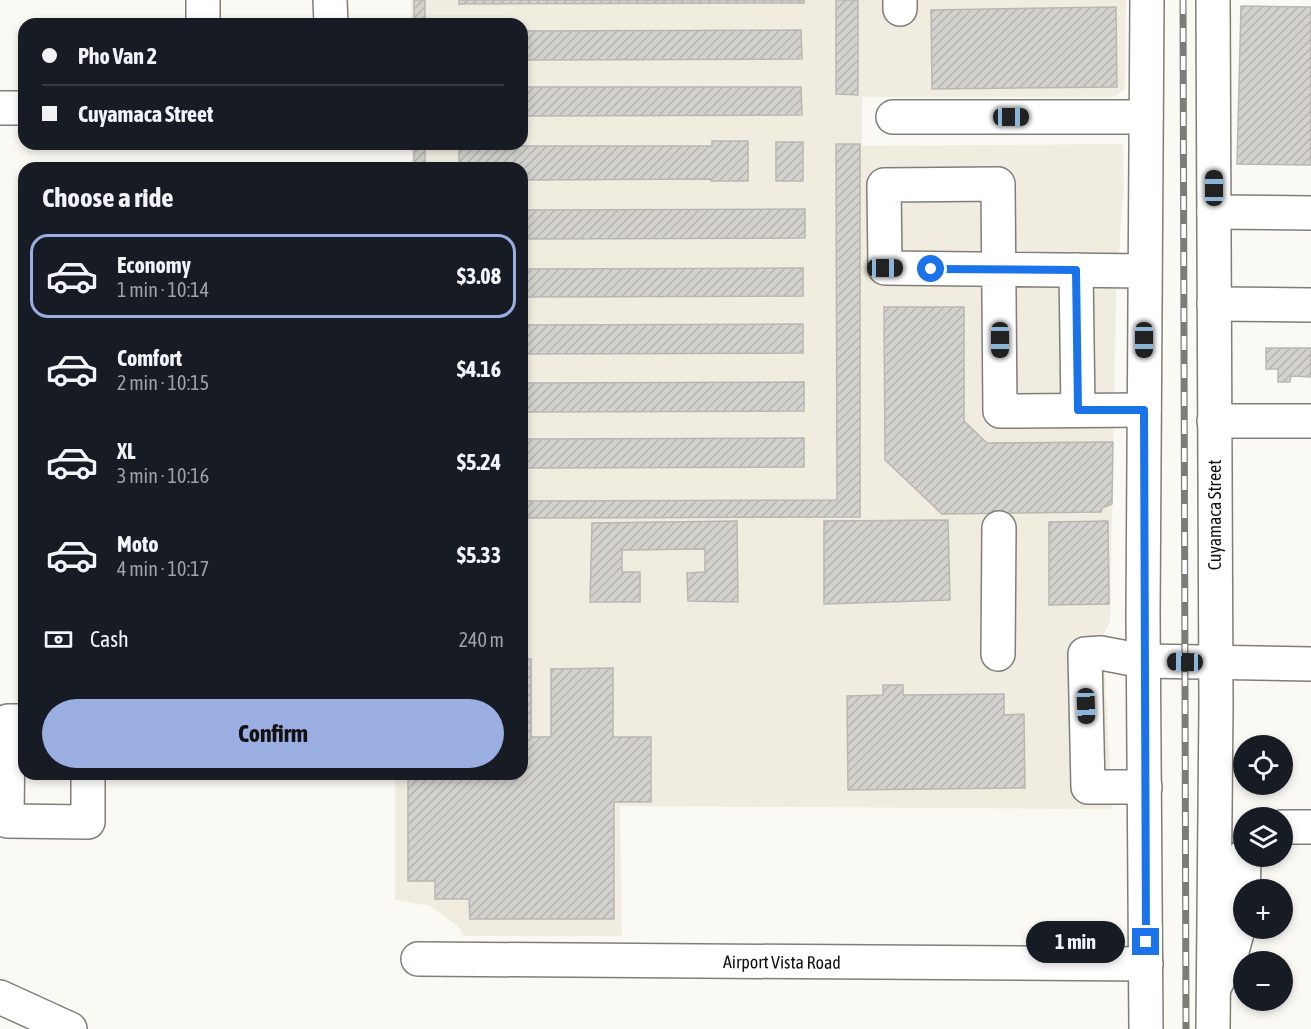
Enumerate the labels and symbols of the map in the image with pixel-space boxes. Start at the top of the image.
car [993,108,1029,126]
car [1205,170,1223,206]
route start [917,255,944,282]
car [867,259,903,277]
car [991,322,1009,358]
car [1135,322,1153,358]
street label: Cuyamaca Street [1204,460,1225,570]
car [1167,653,1203,671]
car [1076,688,1096,724]
callout: 1 min [1026,921,1125,963]
route end [1132,928,1159,955]
street label: Airport Vista Road [723,951,841,972]

